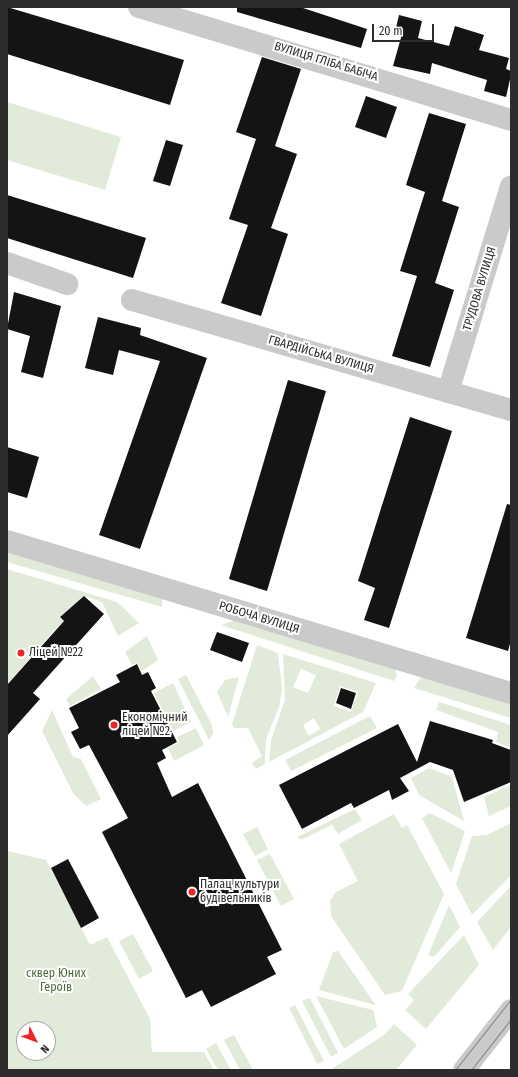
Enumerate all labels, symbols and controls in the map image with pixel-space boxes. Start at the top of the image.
scale bar [374,16,436,42]
text: 20 m [379,24,403,38]
street label: ВУЛИЦЯ ГЛІБА БАБІЧА [272,39,380,85]
street label: ТРУДОВА ВУЛИЦЯ [460,245,500,333]
street label: ГВАРДІЙСЬКА ВУЛИЦЯ [267,333,375,377]
street label: РОБОЧА ВУЛИЦЯ [217,599,301,637]
place label: Ліцей №22 [29,646,83,660]
marker: Ліцей №22 [16,648,26,658]
place label: Економічний ліцей №2 [122,711,188,739]
marker: Економічний ліцей №2 [109,720,119,730]
place label: Палац культури будівельників [200,878,280,906]
marker: Палац культури будівельників [187,887,197,897]
park label: сквер Юних Героїв [26,967,86,995]
north arrow [16,1021,56,1061]
text: N [38,1042,52,1055]

